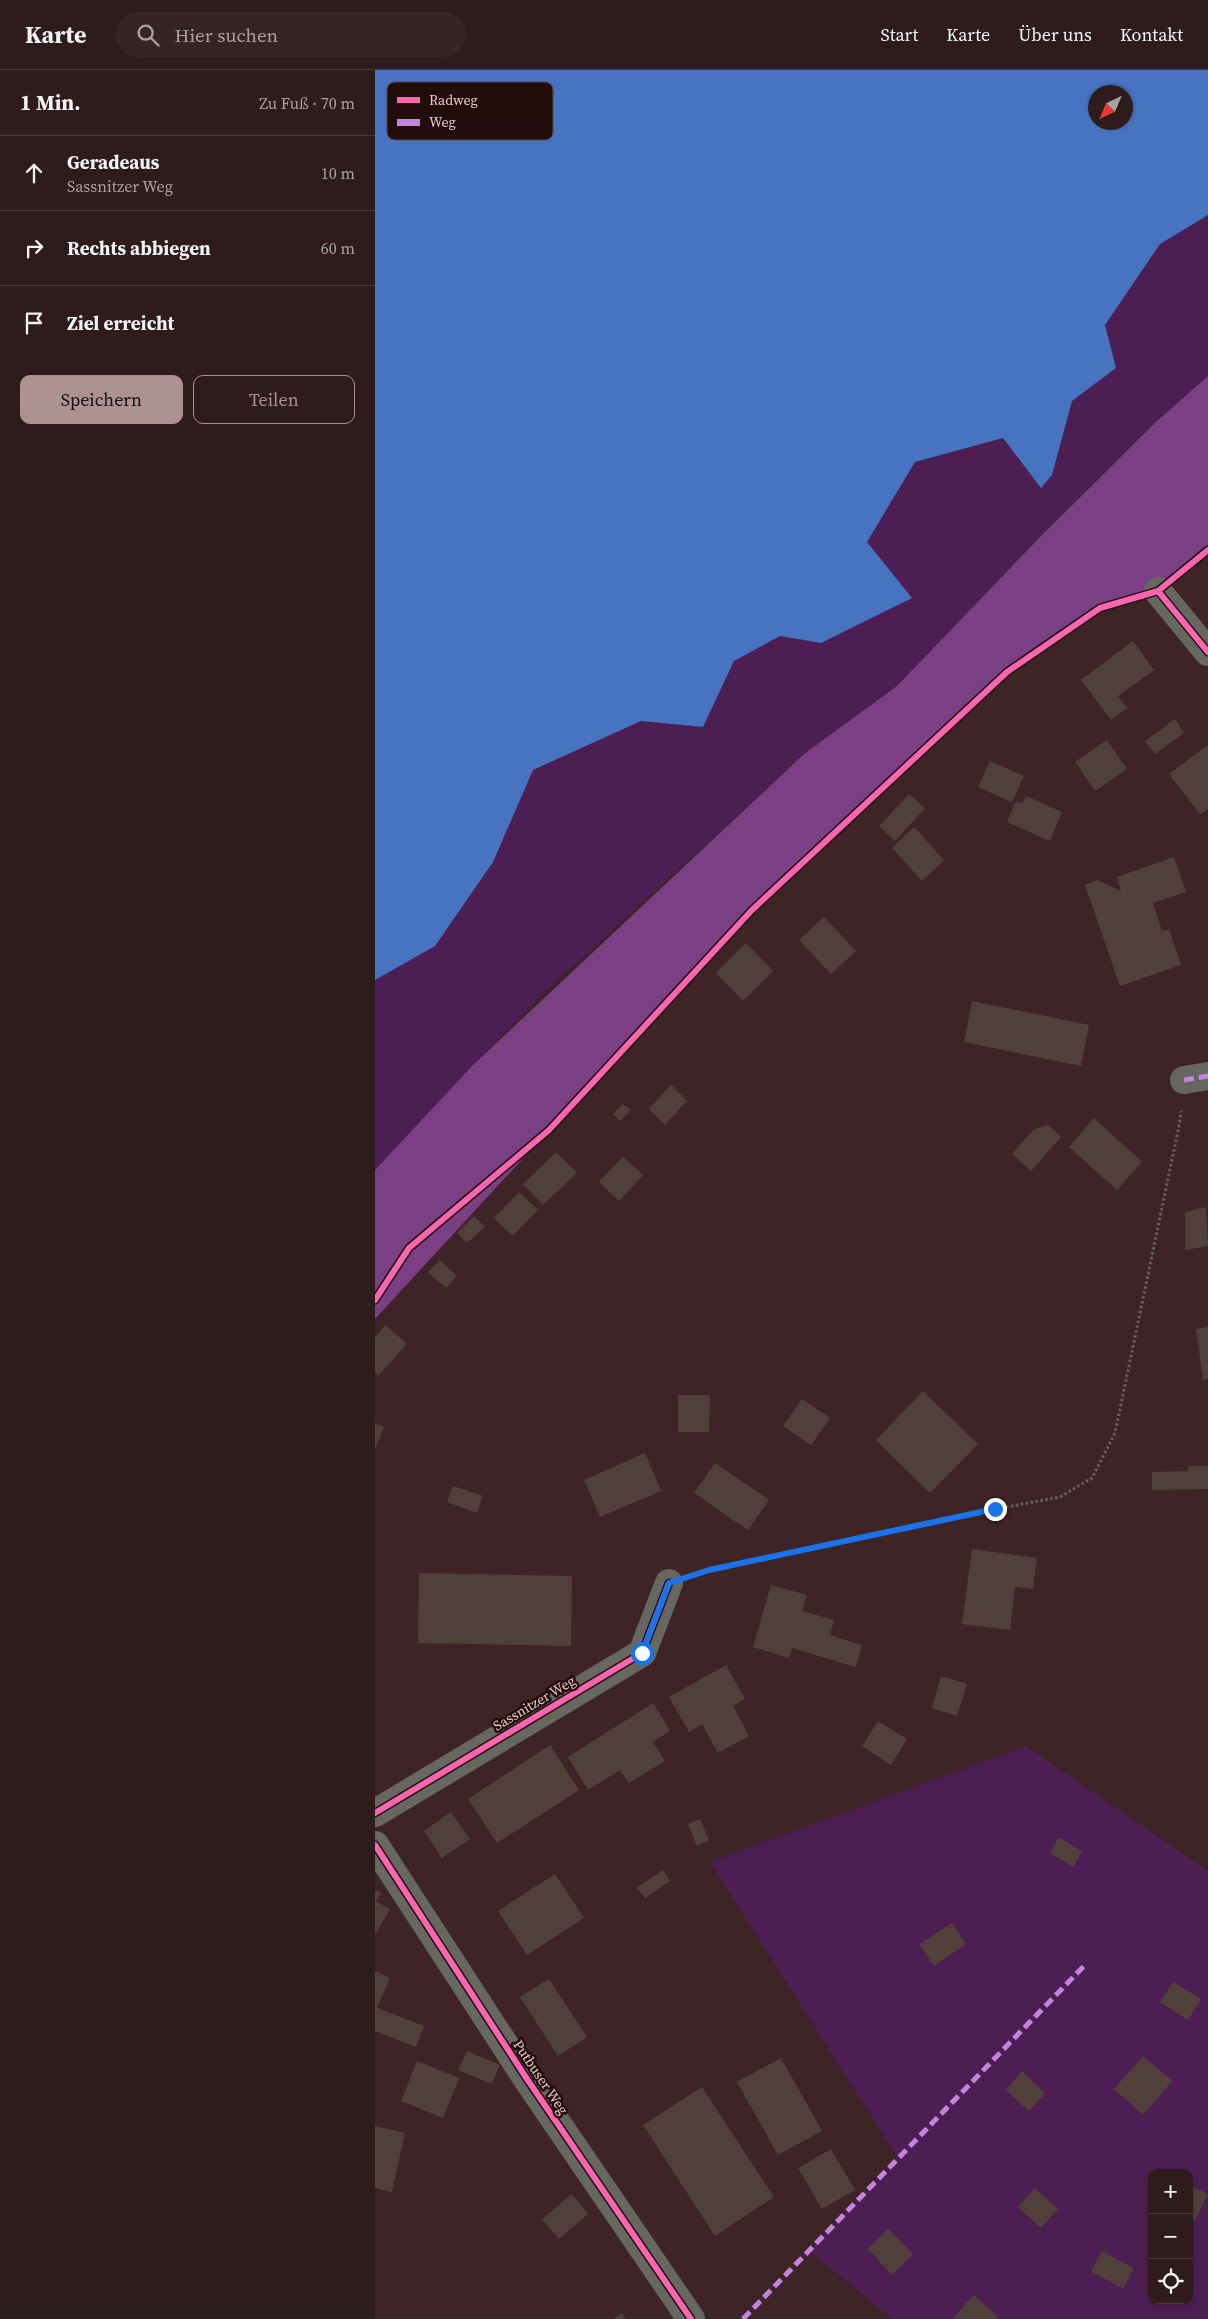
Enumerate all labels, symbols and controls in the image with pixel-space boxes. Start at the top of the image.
search box [116,12,466,57]
text: Karte [25,18,86,51]
icon: search [134,21,162,49]
text: Hier suchen [174,22,278,48]
text: Start [881,22,918,47]
text: Karte [946,22,990,47]
text: Über uns [1018,22,1092,47]
text: Kontakt [1120,22,1183,47]
legend [387,82,553,140]
north arrow [1088,85,1133,130]
text: 1 Min. [20,88,81,117]
text: Radweg [429,90,478,110]
text: Zu Fuß · 70 m [259,92,355,114]
text: Weg [429,112,456,132]
text: Geradeaus [67,149,159,175]
icon: ahead [20,159,48,187]
text: 10 m [321,162,355,184]
text: Sassnitzer Weg [67,175,173,197]
icon: right [20,234,48,262]
text: Rechts abbiegen [67,235,211,261]
text: 60 m [321,237,355,259]
icon: arrive [20,309,48,337]
text: Ziel erreicht [67,310,174,336]
button: Speichern [20,375,183,424]
button: Teilen [193,375,355,424]
route end [984,1498,1007,1521]
route start [631,1642,654,1665]
street label: Sassnitzer Weg [489,1671,579,1735]
street label: Putbuser Weg [509,2036,573,2118]
map controls [1148,2169,1193,2304]
button: + [1148,2169,1193,2214]
button: − [1148,2214,1193,2259]
button: locate [1148,2259,1193,2304]

